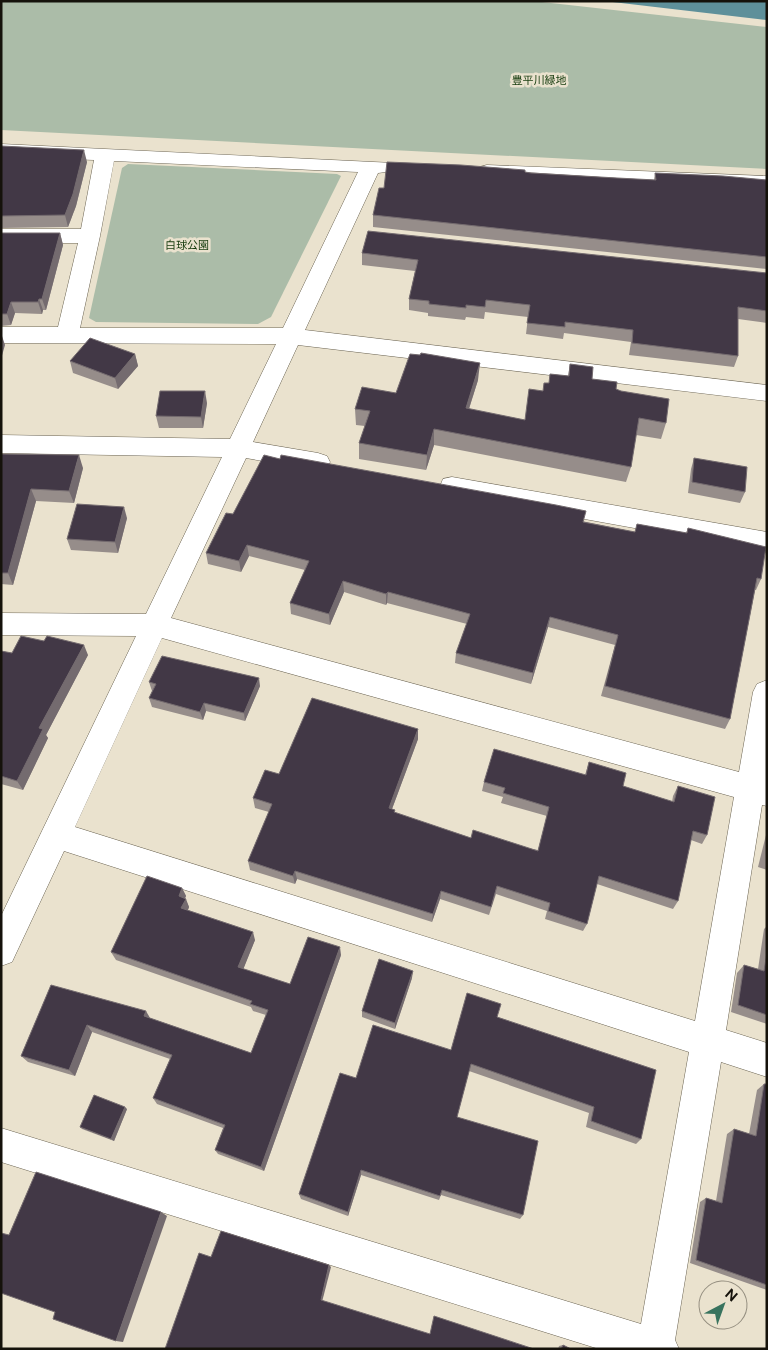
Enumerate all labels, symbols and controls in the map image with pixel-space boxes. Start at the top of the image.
park label: 豊平川緑地 [512,74,567,86]
park label: 白球公園 [165,239,209,251]
north arrow [698,1280,748,1330]
text: N [722,1286,741,1305]

